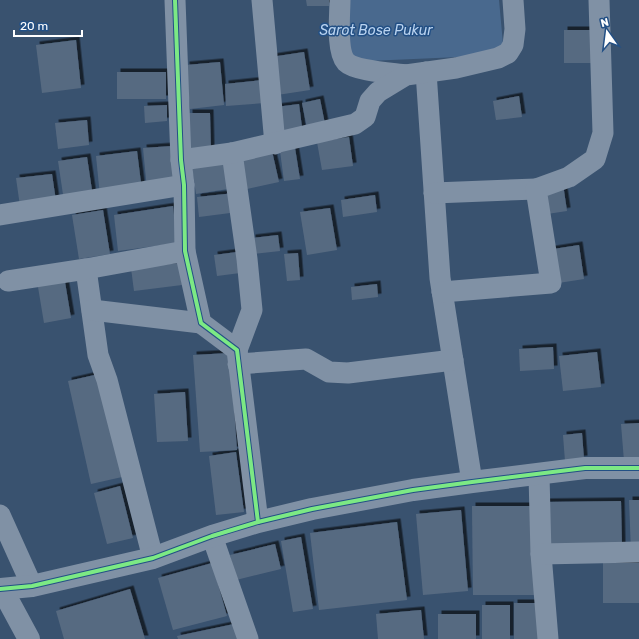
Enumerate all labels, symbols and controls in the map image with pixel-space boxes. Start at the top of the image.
scale bar [14,12,82,38]
north arrow [587,12,627,52]
text: N [599,15,610,30]
text: 20 m [20,19,48,33]
water label: Sarot Bose Pukur [319,22,433,39]

